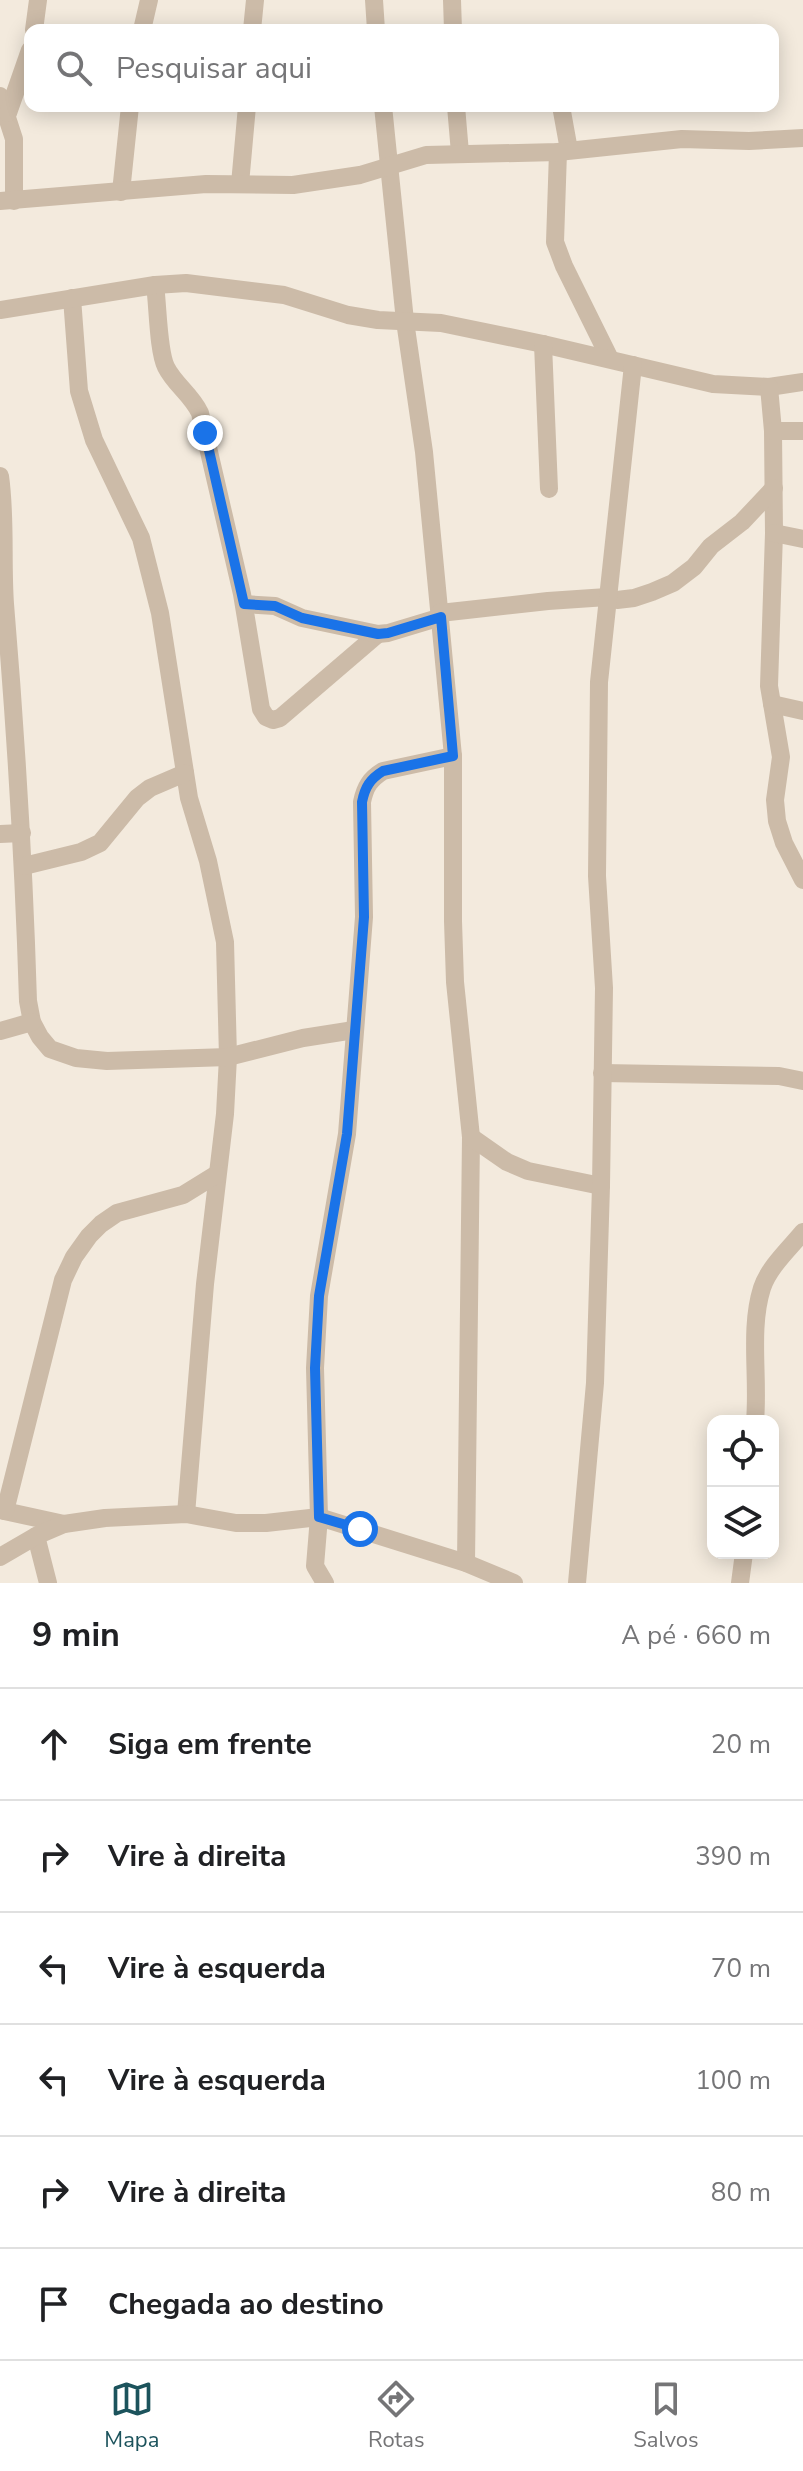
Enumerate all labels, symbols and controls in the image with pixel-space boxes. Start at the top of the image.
search box [24,24,779,112]
icon: search [52,46,96,90]
text: Pesquisar aqui [116,48,312,89]
route end [187,415,223,451]
map controls [707,1415,779,1559]
button: locate [707,1415,779,1487]
button: layers [707,1487,779,1559]
route start [342,1511,378,1547]
text: 9 min [32,1612,120,1658]
text: A pé · 660 m [621,1618,771,1653]
icon: ahead [32,1722,76,1766]
text: Siga em frente [108,1724,312,1765]
text: 20 m [711,1727,771,1762]
icon: right [32,1834,76,1878]
text: Vire à direita [108,1836,286,1877]
text: 390 m [695,1839,771,1874]
icon: left [32,1946,76,1990]
text: Vire à esquerda [108,1948,326,1989]
text: 70 m [711,1951,771,1986]
icon: left [32,2058,76,2102]
text: Vire à esquerda [108,2060,326,2101]
text: 100 m [695,2063,771,2098]
icon: right [32,2170,76,2214]
text: Vire à direita [108,2172,286,2213]
text: 80 m [711,2175,771,2210]
icon: arrive [32,2282,76,2326]
text: Chegada ao destino [108,2284,384,2325]
tab: Mapa [104,2377,159,2455]
tab: Rotas [368,2377,425,2455]
tab: Salvos [633,2377,699,2455]

